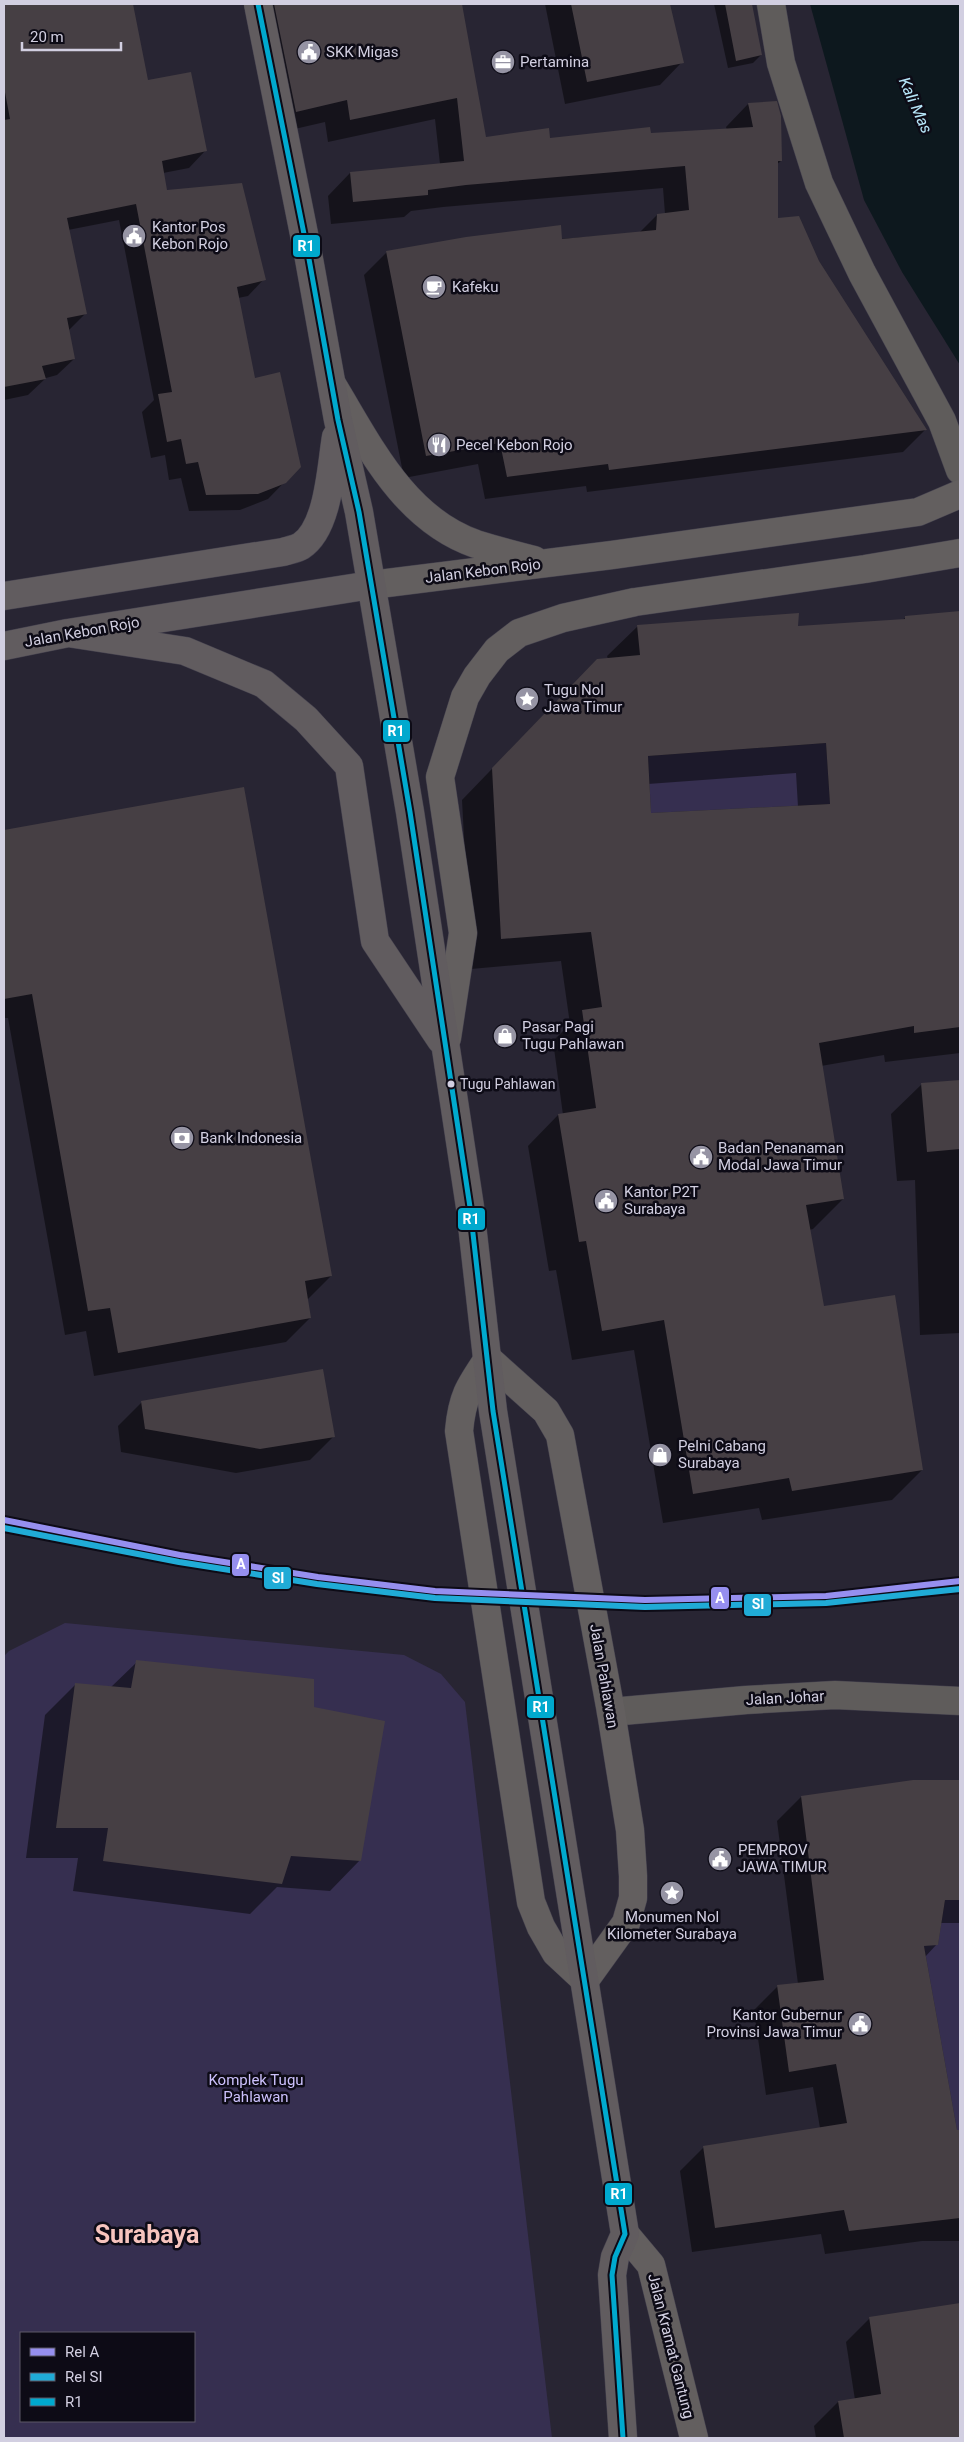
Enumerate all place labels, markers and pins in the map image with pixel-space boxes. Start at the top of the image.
public building icon: SKK Migas [296,39,322,65]
place label: SKK Migas [326,43,399,61]
office icon: Pertamina [490,49,516,75]
place label: Pertamina [520,53,589,71]
place label: Kantor Pos Kebon Rojo [152,218,228,253]
public building icon: Kantor Pos Kebon Rojo [121,223,147,249]
cafe icon: Kafeku [421,274,447,300]
place label: Kafeku [452,278,498,296]
restaurant icon: Pecel Kebon Rojo [426,432,452,458]
place label: Pecel Kebon Rojo [456,436,573,454]
place label: Tugu Nol Jawa Timur [544,681,622,716]
place icon: Tugu Nol Jawa Timur [514,686,540,712]
place label: Pasar Pagi Tugu Pahlawan [522,1018,624,1053]
shop icon: Pasar Pagi Tugu Pahlawan [492,1023,518,1049]
place label: Tugu Pahlawan [460,1076,555,1092]
marker: Tugu Pahlawan [446,1079,456,1089]
bank icon: Bank Indonesia [169,1125,195,1151]
place label: Bank Indonesia [200,1129,302,1147]
place label: Badan Penanaman Modal Jawa Timur [718,1139,844,1174]
public building icon: Badan Penanaman Modal Jawa Timur [688,1144,714,1170]
place label: Kantor P2T Surabaya [624,1183,699,1218]
public building icon: Kantor P2T Surabaya [593,1188,619,1214]
place label: Pelni Cabang Surabaya [678,1437,766,1472]
shop icon: Pelni Cabang Surabaya [647,1442,673,1468]
place label: PEMPROV JAWA TIMUR [738,1841,827,1876]
public building icon: PEMPROV JAWA TIMUR [707,1846,733,1872]
place icon: Monumen Nol Kilometer Surabaya [659,1880,685,1906]
place label: Monumen Nol Kilometer Surabaya [607,1908,737,1943]
place label: Kantor Gubernur Provinsi Jawa Timur [706,2006,842,2041]
public building icon: Kantor Gubernur Provinsi Jawa Timur [847,2011,873,2037]

